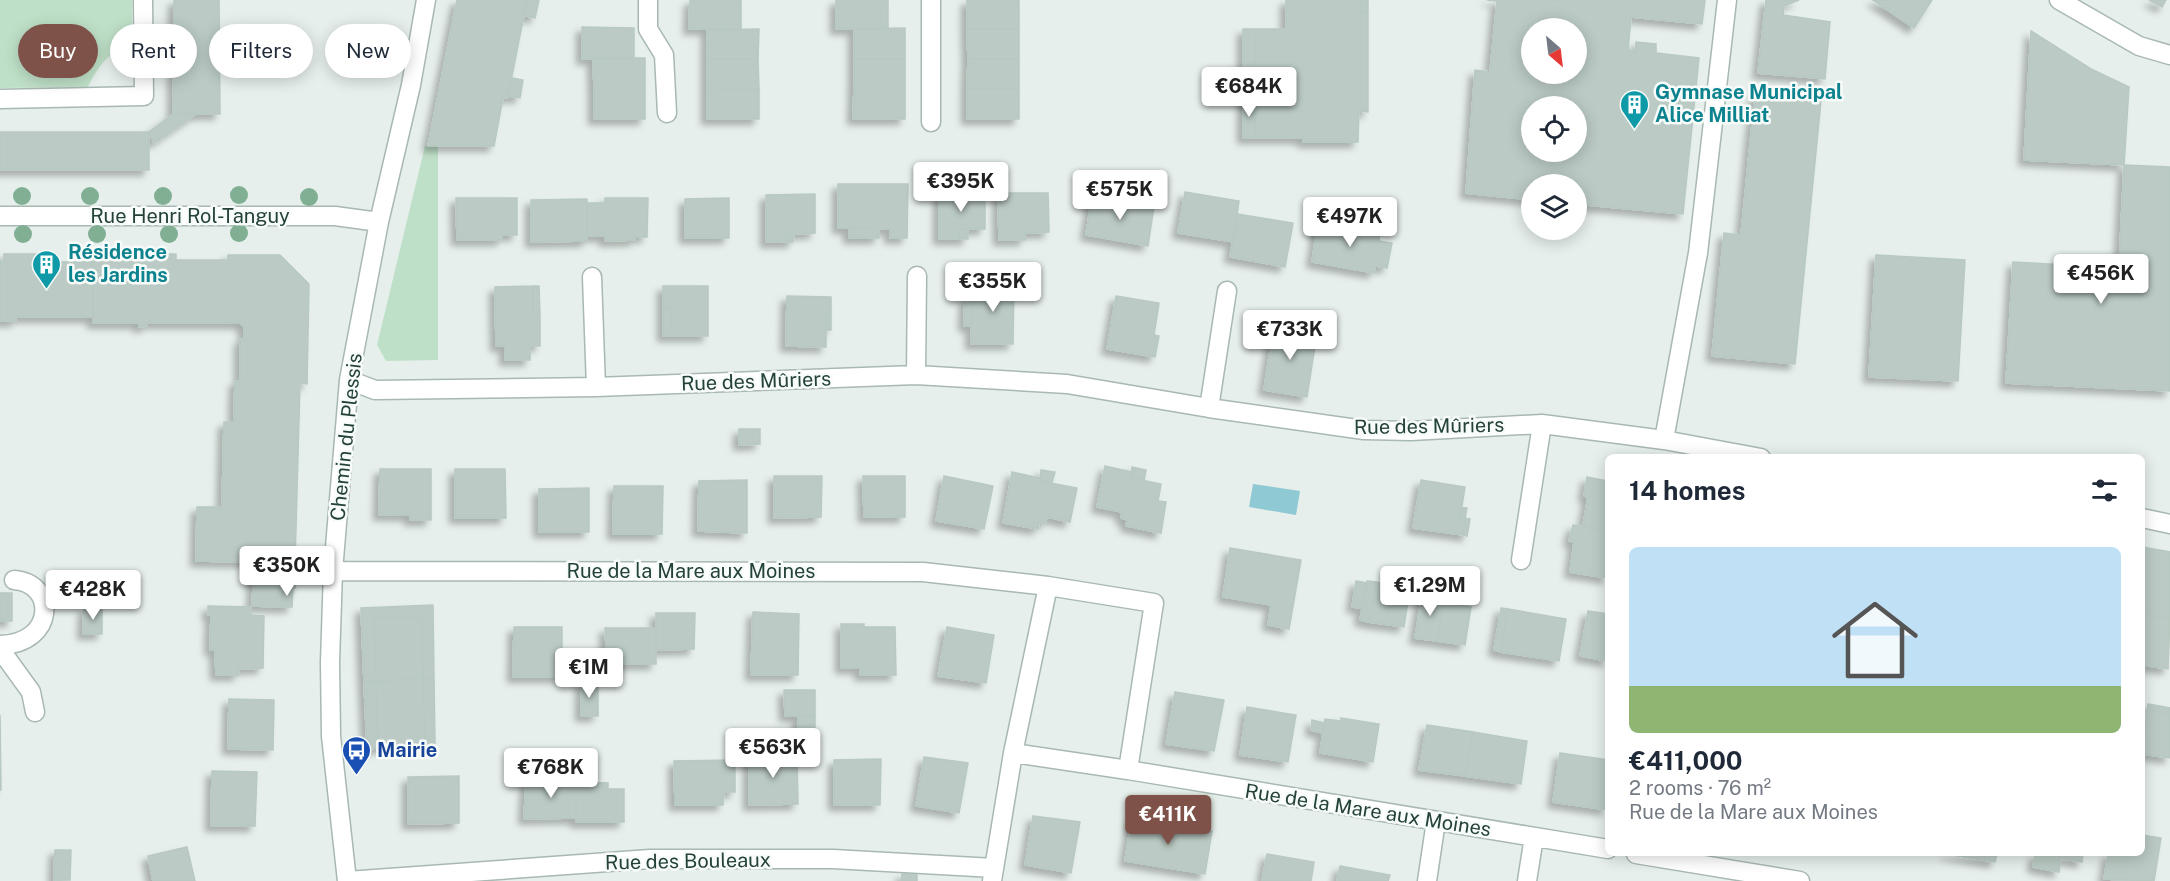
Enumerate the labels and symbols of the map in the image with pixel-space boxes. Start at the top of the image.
north arrow [1521,18,1587,84]
pin: €684K [1207,67,1291,118]
place label: Gymnase Municipal Alice Milliat [1655,80,1843,127]
building icon: Gymnase Municipal Alice Milliat [1618,88,1650,130]
pin: €395K [919,162,1003,213]
pin: €575K [1078,170,1162,221]
pin: €497K [1308,197,1392,248]
street label: Rue Henri Rol-Tanguy [90,204,290,228]
place label: Résidence les Jardins [68,240,168,287]
building icon: Résidence les Jardins [31,248,63,290]
pin: €456K [2059,254,2143,305]
pin: €355K [951,262,1035,313]
pin: €733K [1248,310,1332,361]
street label: Chemin du Plessis [325,352,367,522]
street label: Rue des Mûriers [680,366,832,396]
street label: Rue des Mûriers [1354,413,1504,439]
pin: €350K [245,546,329,597]
street label: Rue de la Mare aux Moines [567,559,815,583]
pin: €1.29M [1381,566,1479,617]
pin: €428K [51,570,135,621]
pin: €1M [560,648,618,699]
pin: €563K [731,728,815,779]
bus stop icon: Mairie [340,734,372,776]
place label: Mairie [377,738,437,762]
pin: €768K [509,748,593,799]
street label: Rue de la Mare aux Moines [1243,779,1493,841]
pin: €411K [1126,795,1210,846]
street label: Rue des Bouleaux [605,848,771,874]

